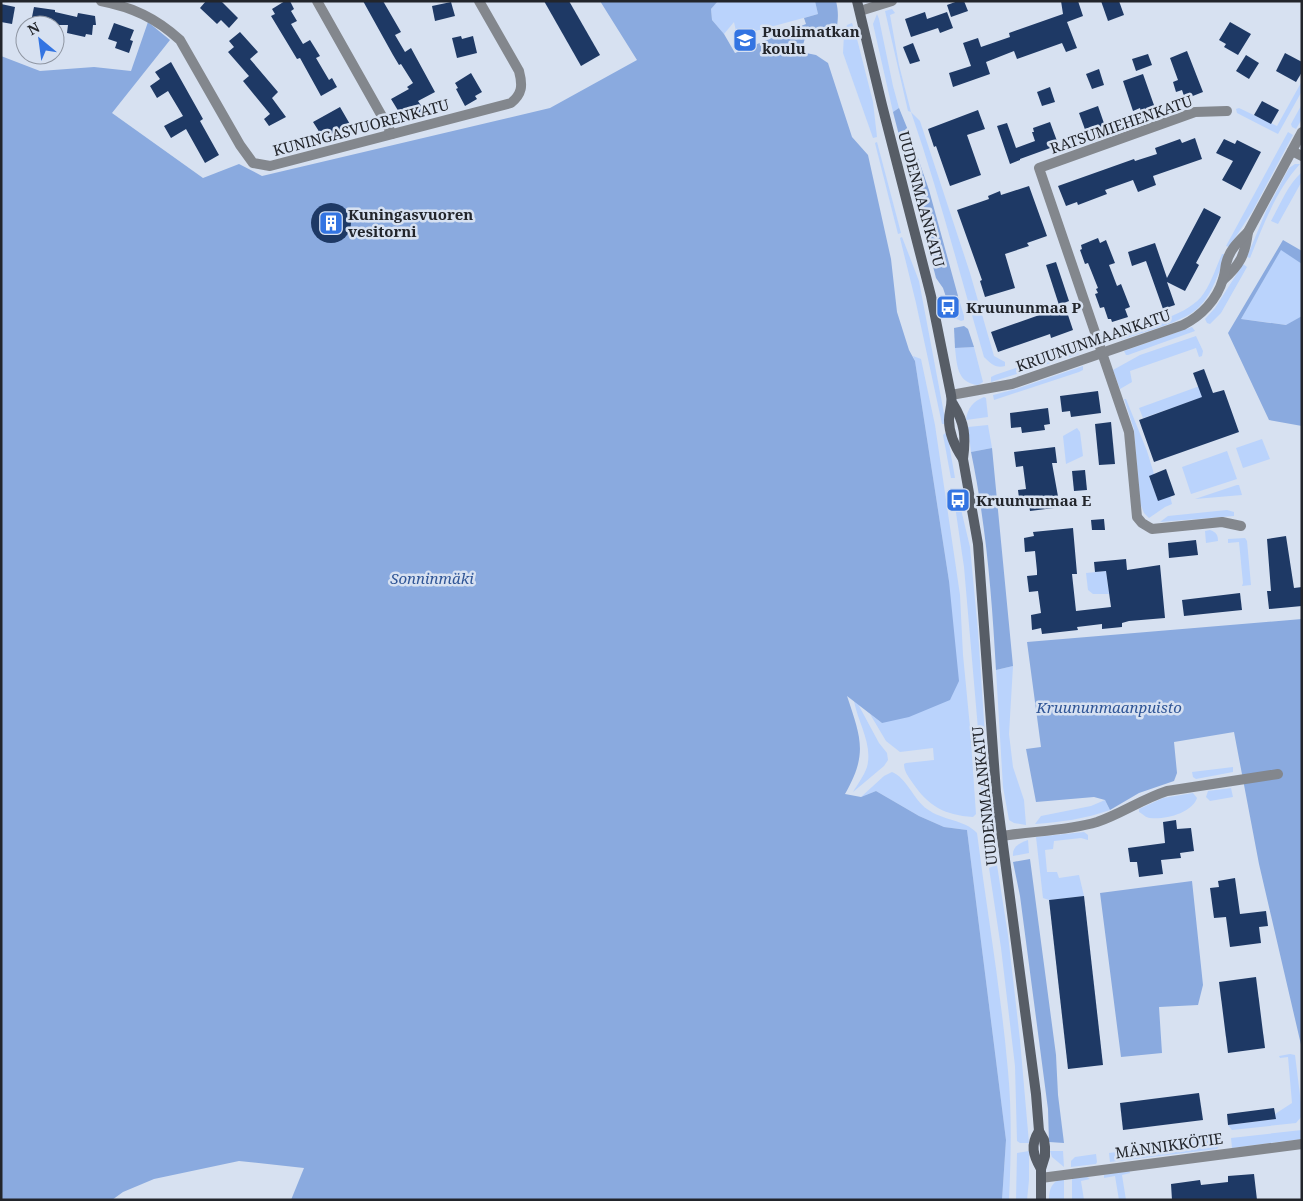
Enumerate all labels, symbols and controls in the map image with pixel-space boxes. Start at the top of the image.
north arrow [15,15,65,65]
text: N [24,17,43,39]
place label: Puolimatkan koulu [762,21,860,58]
school or university icon: Puolimatkan koulu [732,27,758,53]
street label: RATSUMIEHENKATU [1047,90,1195,158]
street label: KUNINGASVUORENKATU [271,94,452,160]
street label: UUDENMAANKATU [894,129,950,269]
place label: Kuningasvuoren vesitorni [348,204,473,241]
building icon: Kuningasvuoren vesitorni [318,210,344,236]
bus stop icon: Kruununmaa P [935,294,961,320]
place label: Kruununmaa P [966,297,1082,317]
street label: KRUUNUNMAANKATU [1013,304,1173,376]
bus stop icon: Kruununmaa E [945,487,971,513]
place label: Kruununmaa E [976,490,1092,510]
park label: Sonninmäki [390,568,474,588]
park label: Kruununmaanpuisto [1035,697,1182,717]
street label: UUDENMAANKATU [967,725,1001,867]
street label: MÄNNIKKÖTIE [1114,1128,1224,1162]

